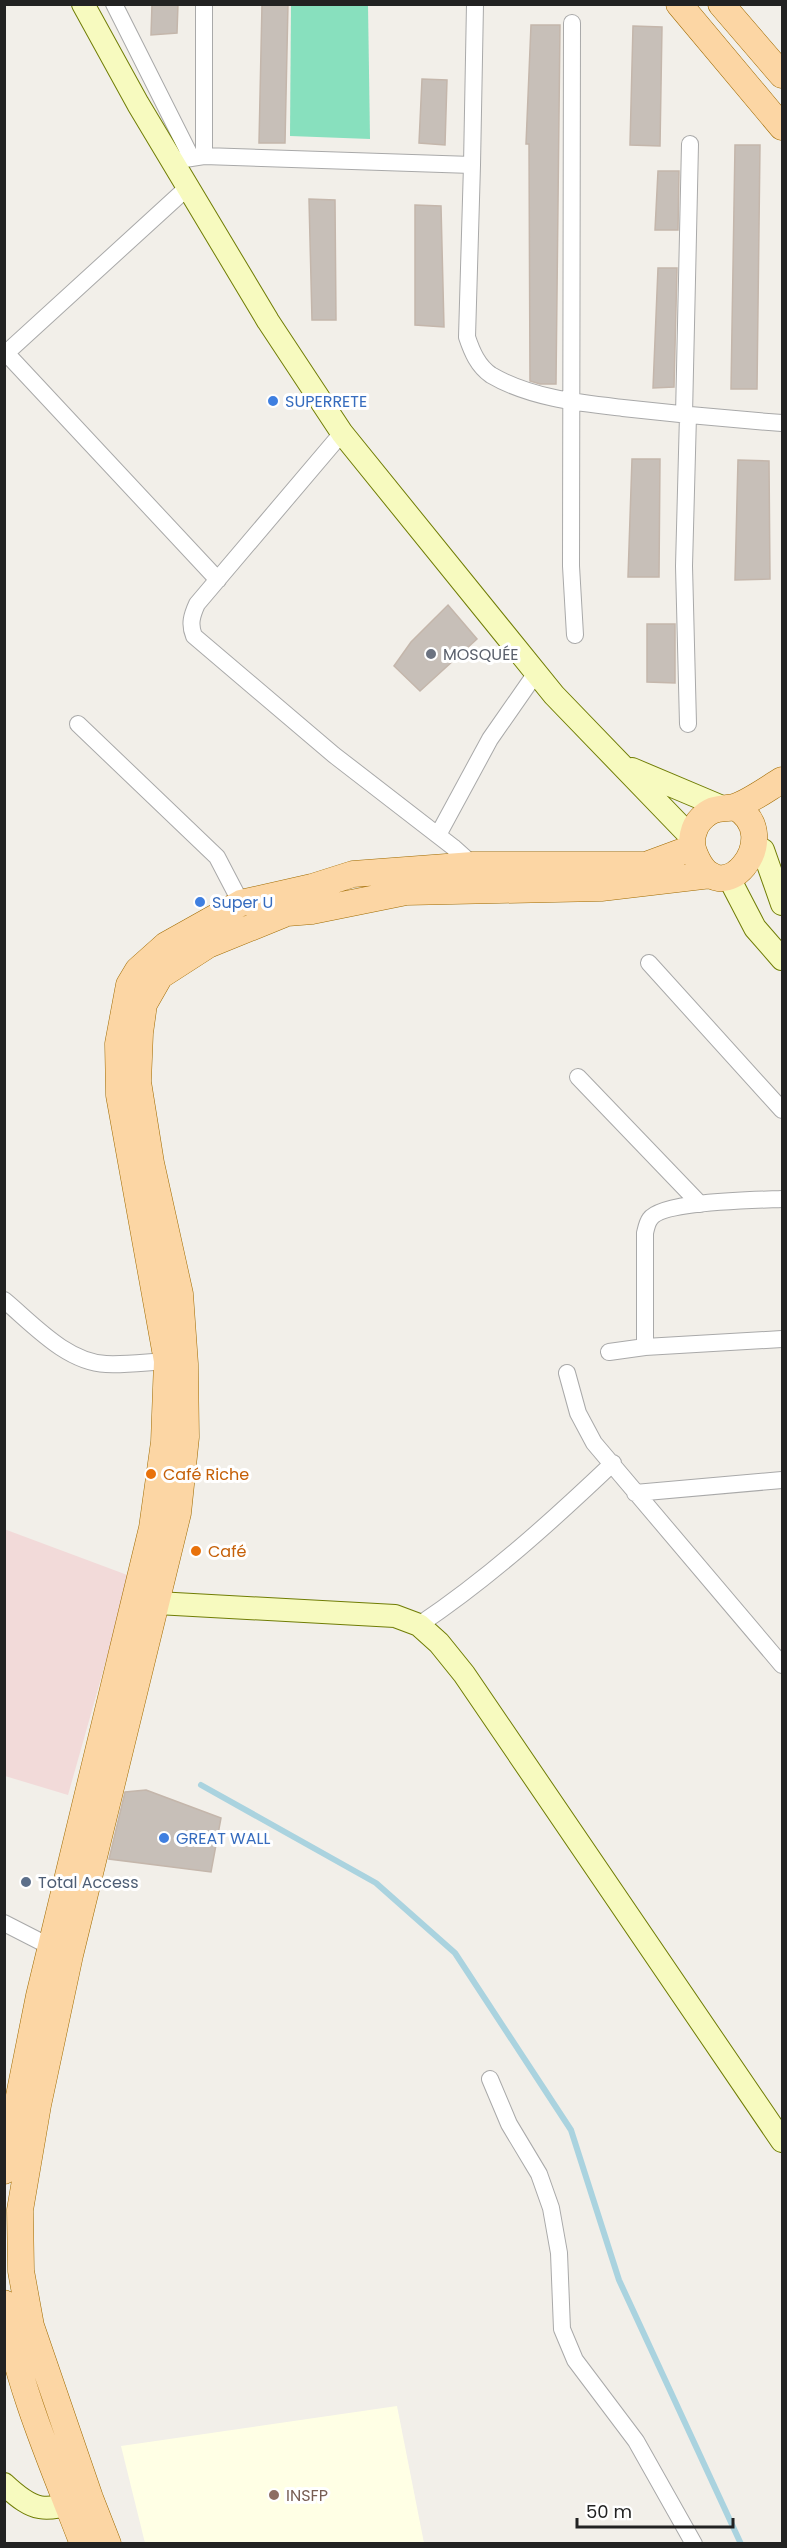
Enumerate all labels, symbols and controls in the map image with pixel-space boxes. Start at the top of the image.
place label: SUPERRETE [285,390,367,413]
marker: SUPERRETE [266,394,280,408]
place label: MOSQUÉE [443,643,519,666]
marker: MOSQUÉE [424,647,438,661]
place label: Super U [212,891,273,914]
marker: Super U [193,895,207,909]
place label: Café Riche [163,1463,249,1486]
marker: Café Riche [144,1467,158,1481]
place label: Café [208,1540,246,1563]
marker: Café [189,1544,203,1558]
place label: GREAT WALL [176,1827,270,1850]
marker: GREAT WALL [157,1831,171,1845]
place label: Total Access [38,1871,139,1894]
marker: Total Access [19,1875,33,1889]
place label: INSFP [286,2484,328,2507]
marker: INSFP [267,2488,281,2502]
scale bar [577,2491,733,2529]
text: 50 m [586,2499,632,2524]

